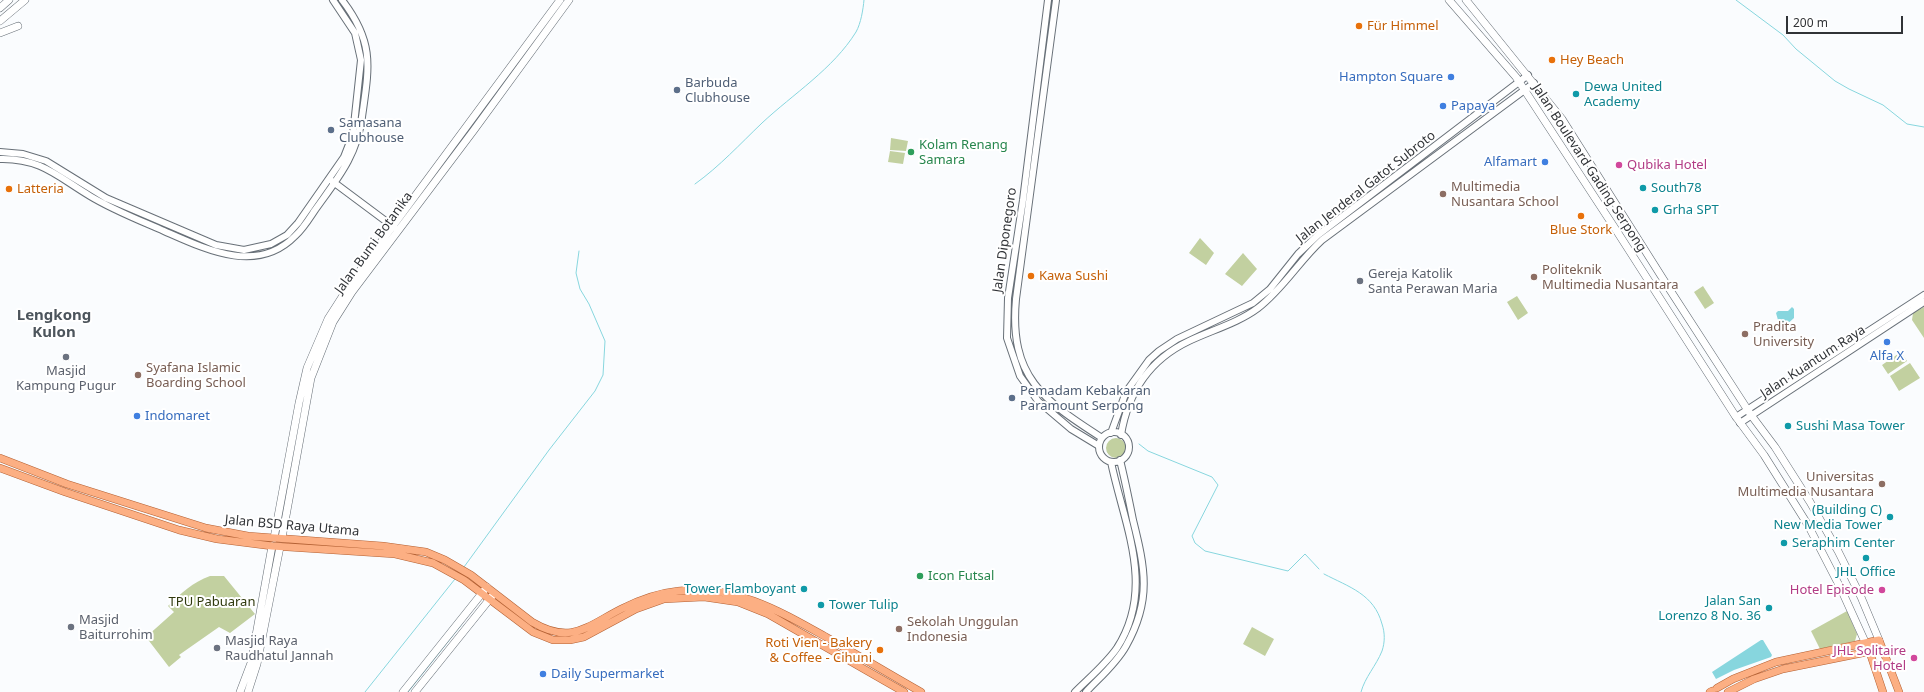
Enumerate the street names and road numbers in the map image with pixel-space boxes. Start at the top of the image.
street label: Jalan Boulevard Gading Serpong [1529,81,1649,255]
street label: Jalan Jenderal Gatot Subroto [1293,128,1439,246]
street label: Jalan Diponegoro [990,187,1020,293]
street label: Jalan Bumi Botanika [332,189,416,297]
street label: Jalan Kuantum Raya [1758,322,1868,402]
street label: Jalan BSD Raya Utama [224,512,360,540]

